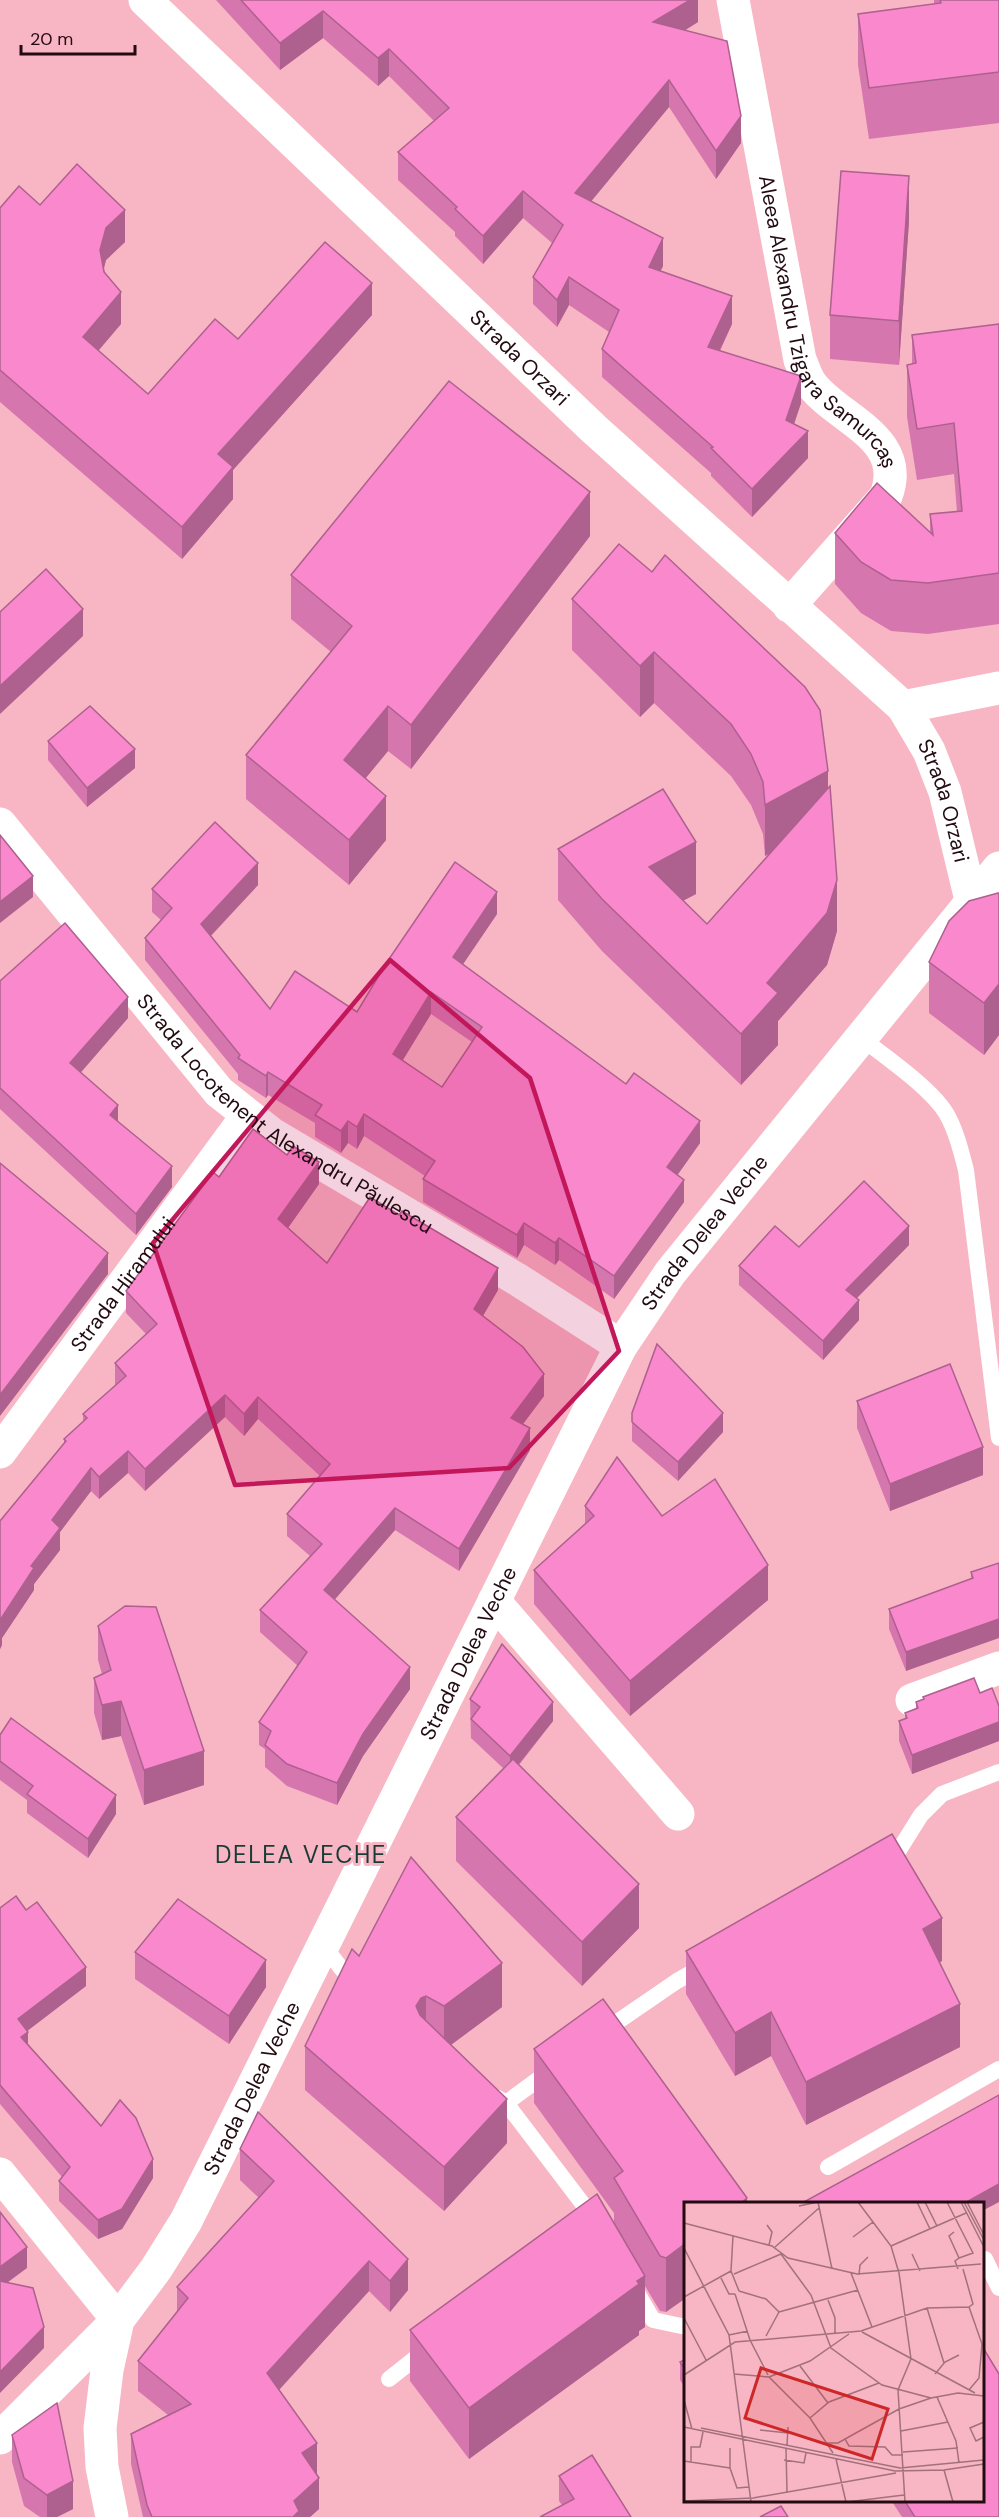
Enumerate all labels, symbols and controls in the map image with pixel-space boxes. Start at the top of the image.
scale bar [21,18,135,56]
text: 20 m [30,27,73,51]
street label: Aleea Alexandru Tzigara Samurcaș [752,173,904,471]
street label: Strada Orzari [464,304,575,412]
street label: Strada Orzari [911,734,975,865]
street label: Strada Locotenent Alexandru Păulescu [130,988,438,1240]
street label: Strada Delea Veche [635,1149,774,1316]
street label: Strada Hiramului [64,1211,182,1358]
street label: Strada Delea Veche [413,1562,523,1745]
district label: DELEA VECHE [215,1839,387,1870]
street label: Strada Delea Veche [197,1997,307,2180]
inset map [684,2202,984,2502]

